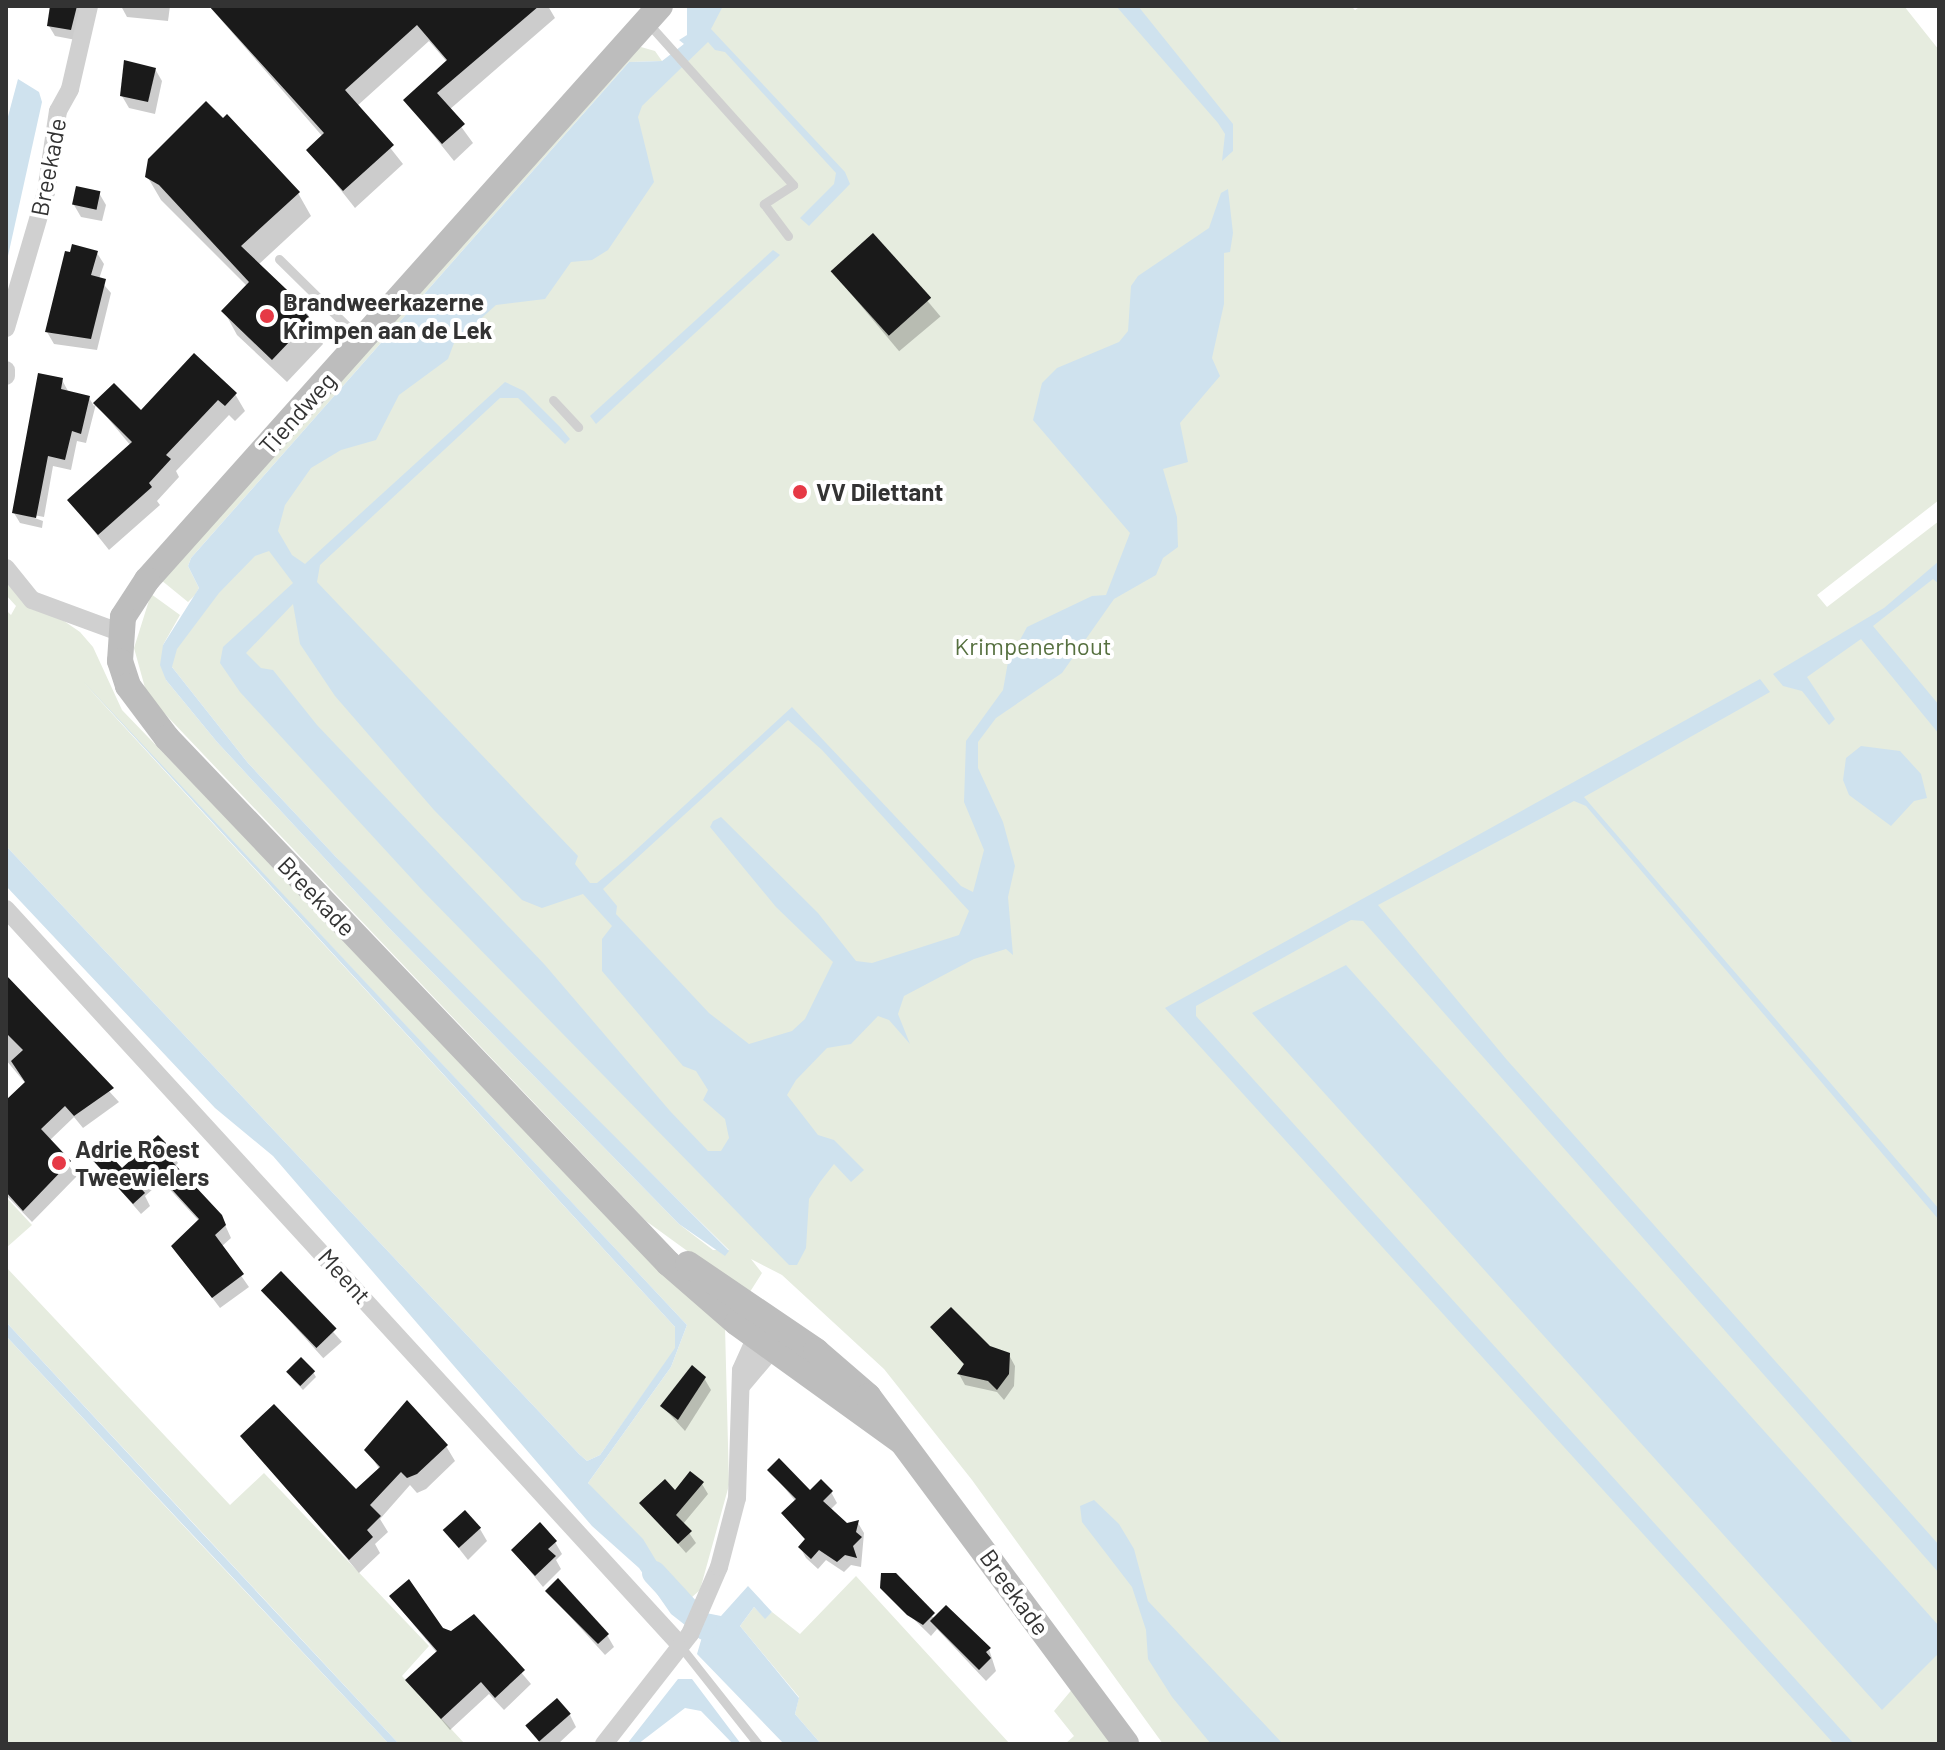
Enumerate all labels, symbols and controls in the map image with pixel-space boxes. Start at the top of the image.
street label: Breekade [24,116,72,218]
place label: Brandweerkazerne Krimpen aan de Lek [283,288,492,344]
marker: Brandweerkazerne Krimpen aan de Lek [258,307,276,325]
street label: Tiendweg [253,366,341,460]
place label: VV Dilettant [816,478,943,506]
marker: VV Dilettant [791,483,809,501]
park label: Krimpenerhout [955,632,1111,660]
street label: Breekade [272,850,362,942]
place label: Adrie Roest Tweewielers [75,1135,209,1191]
marker: Adrie Roest Tweewielers [50,1154,68,1172]
street label: Meent [313,1242,377,1310]
street label: Breekade [974,1543,1056,1641]

